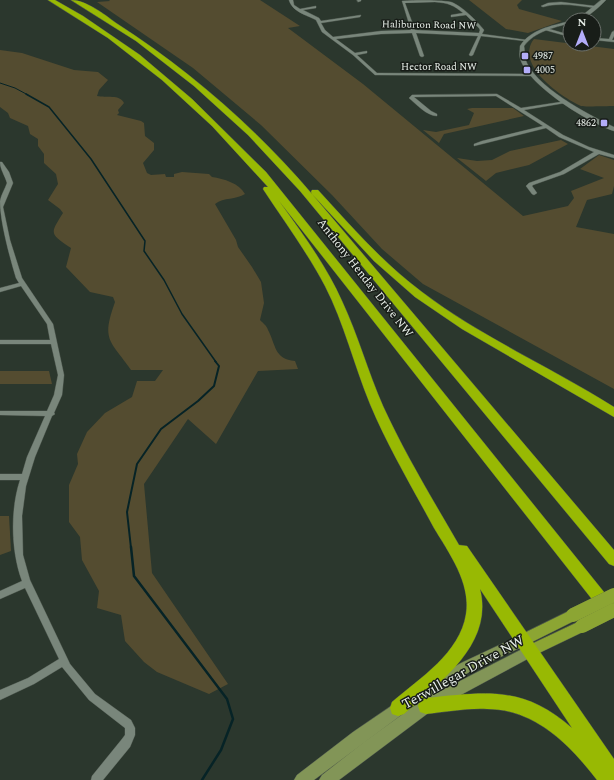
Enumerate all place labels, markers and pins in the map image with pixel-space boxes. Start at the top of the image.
place label: 4987 [533,48,553,64]
marker: 4987 [520,51,530,61]
place label: 4005 [535,62,555,78]
marker: 4005 [522,65,532,75]
place label: 4862 [576,115,596,131]
marker: 4862 [599,118,609,128]

